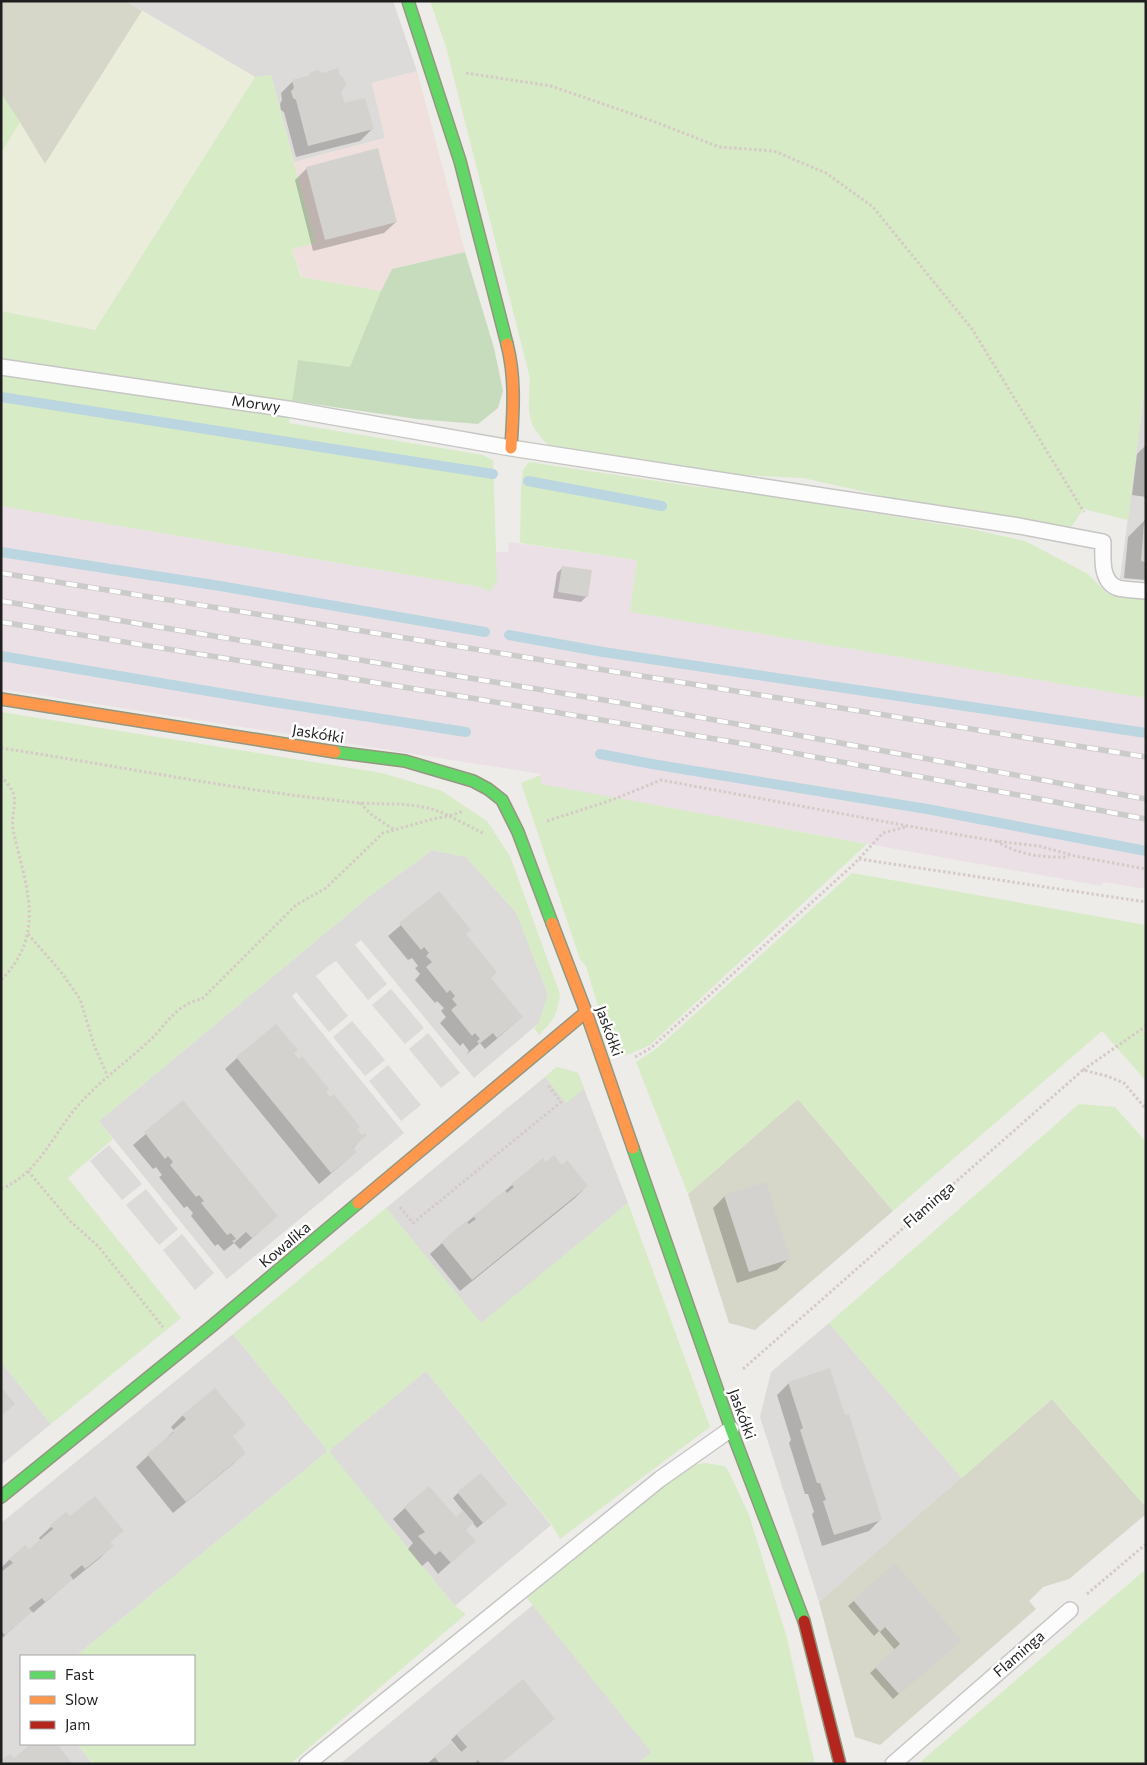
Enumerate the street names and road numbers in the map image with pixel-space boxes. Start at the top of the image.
street label: Morwy [231,391,282,415]
street label: Jaskółki [291,720,345,746]
street label: Jaskółki [593,1003,627,1058]
street label: Flaminga [899,1177,958,1231]
street label: Kowalika [255,1218,314,1271]
street label: Jaskółki [726,1386,760,1441]
street label: Flaminga [989,1626,1048,1680]

